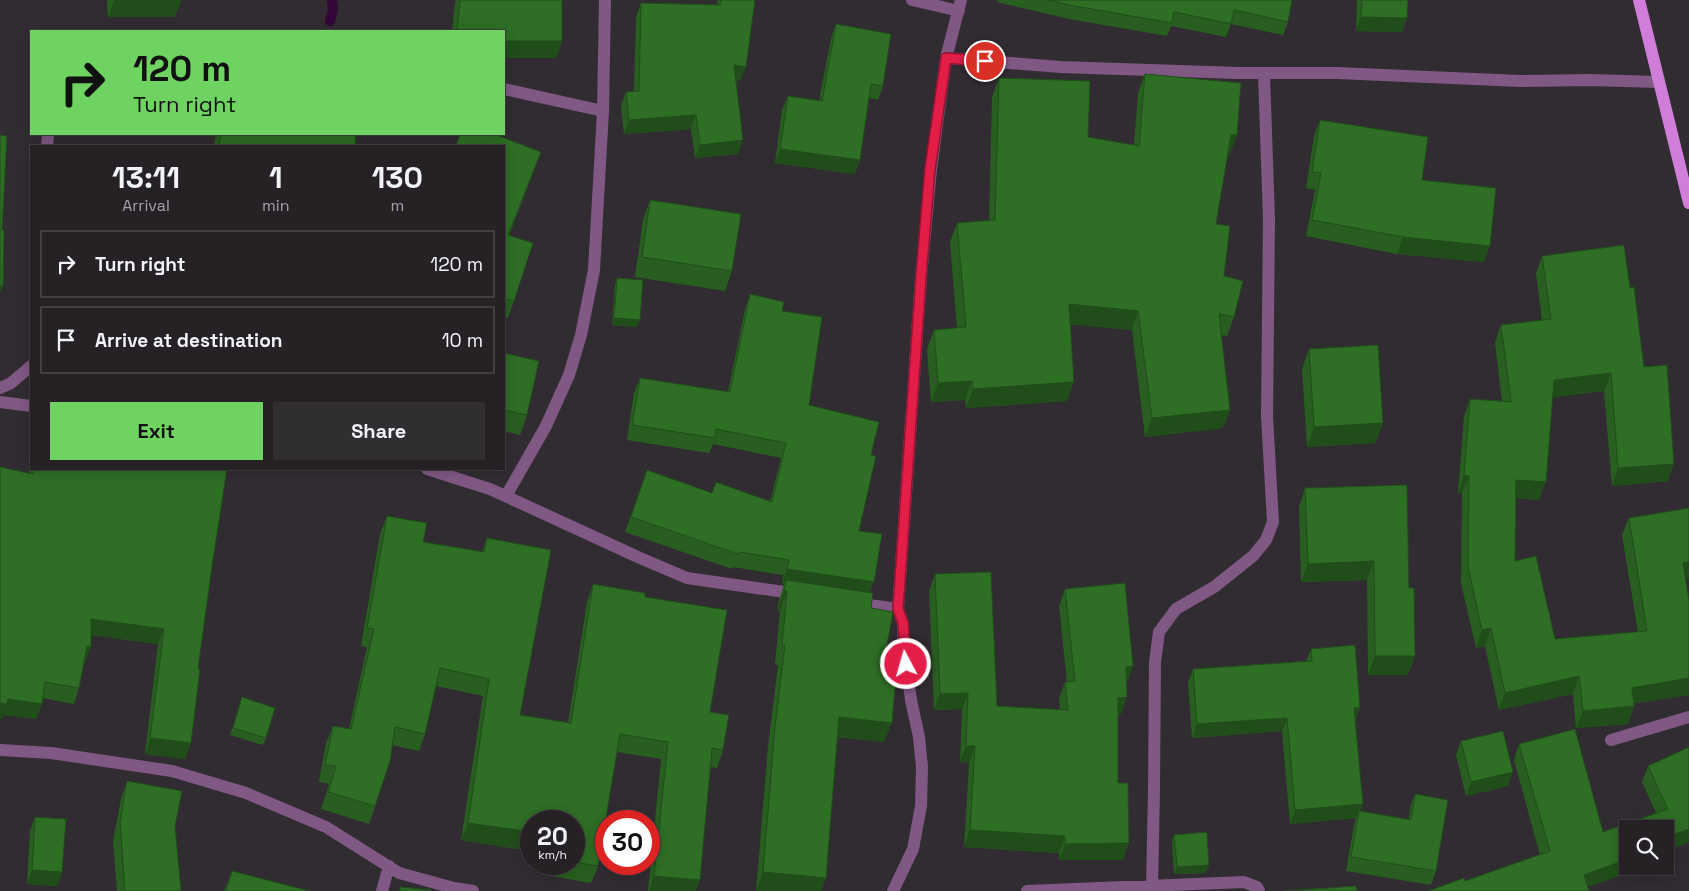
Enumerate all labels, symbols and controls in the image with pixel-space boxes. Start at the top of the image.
pin [964,40,1006,82]
text: 120 m [133,47,231,91]
icon: arrive [971,47,999,75]
icon: right [50,50,115,115]
text: Turn right [133,90,236,118]
text: 13:11 [112,158,180,197]
text: 1 [269,158,283,197]
text: 130 [372,158,423,197]
text: Arrival [122,195,170,216]
text: min [262,195,290,216]
text: m [390,195,404,216]
icon: right [52,250,80,278]
text: Turn right [95,252,185,277]
text: 120 m [430,252,483,277]
icon: arrive [52,326,80,354]
text: Arrive at destination [95,328,283,353]
text: 10 m [442,328,483,353]
button: Exit [50,402,263,460]
button: Share [273,402,485,460]
position arrow [879,637,931,689]
speed limit sign: 30 [595,810,660,875]
text: 20 [537,820,568,852]
map controls [1619,820,1674,875]
button: search [1619,820,1674,875]
text: km/h [538,847,567,863]

